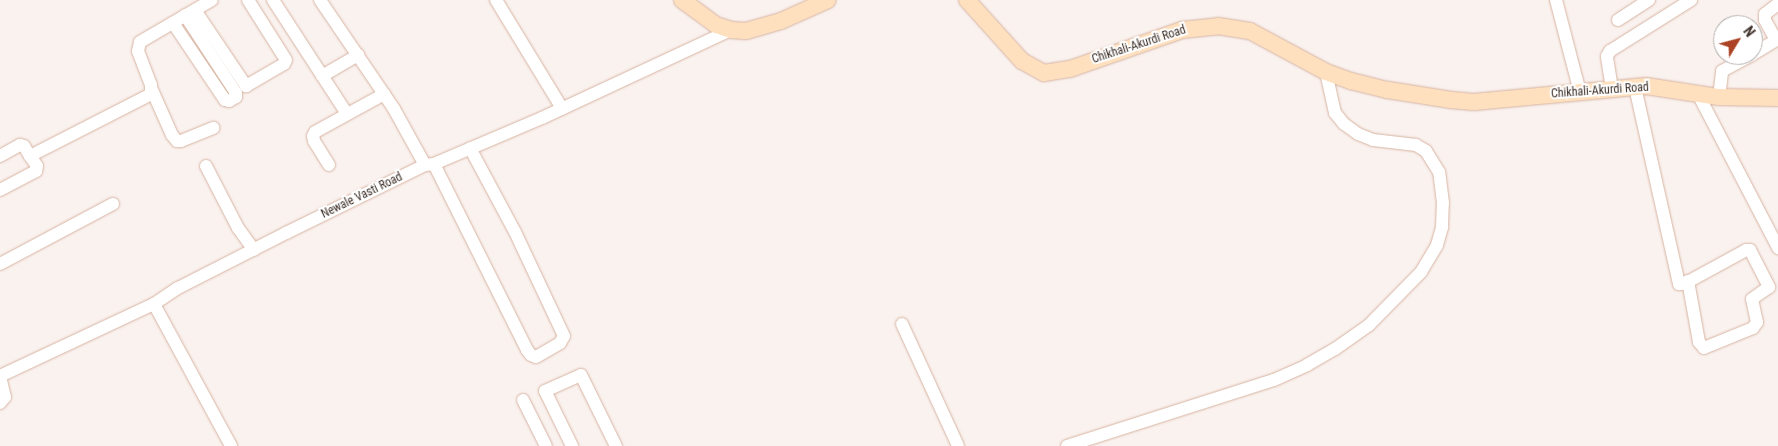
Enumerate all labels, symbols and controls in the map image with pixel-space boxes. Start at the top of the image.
north arrow [1713,15,1763,65]
street label: Chikhali-Akurdi Road [1090,23,1188,67]
text: N [1740,23,1758,40]
street label: Chikhali-Akurdi Road [1551,80,1649,102]
street label: Newale Vasti Road [319,170,405,222]

